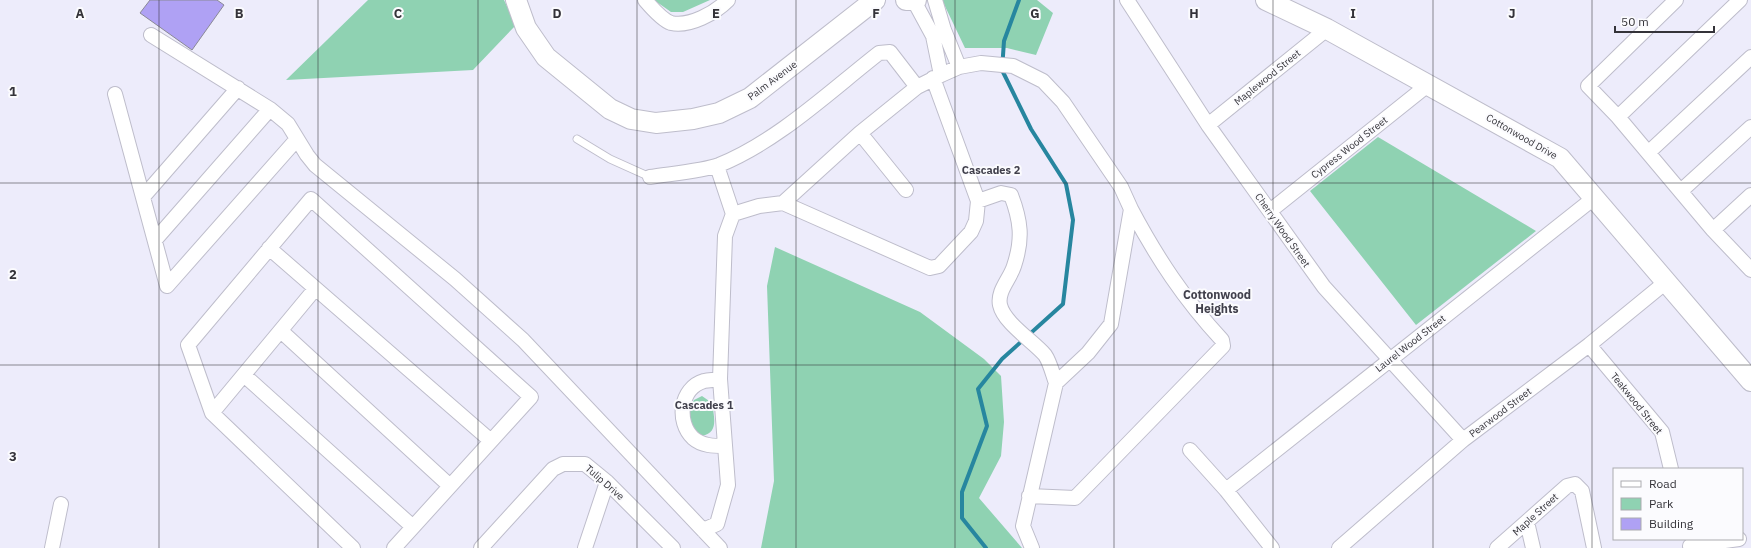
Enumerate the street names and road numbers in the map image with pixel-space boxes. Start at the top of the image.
street label: Maplewood Street [1231,46,1304,108]
street label: Palm Avenue [745,57,800,103]
street label: Cottonwood Drive [1484,111,1560,162]
street label: Cypress Wood Street [1308,113,1391,181]
street label: Cherry Wood Street [1252,191,1313,270]
street label: Laurel Wood Street [1373,312,1448,375]
street label: Teakwood Street [1608,370,1666,437]
street label: Pearwood Street [1467,384,1534,440]
street label: Tulip Drive [582,462,627,503]
street label: Maple Street [1510,490,1561,538]

